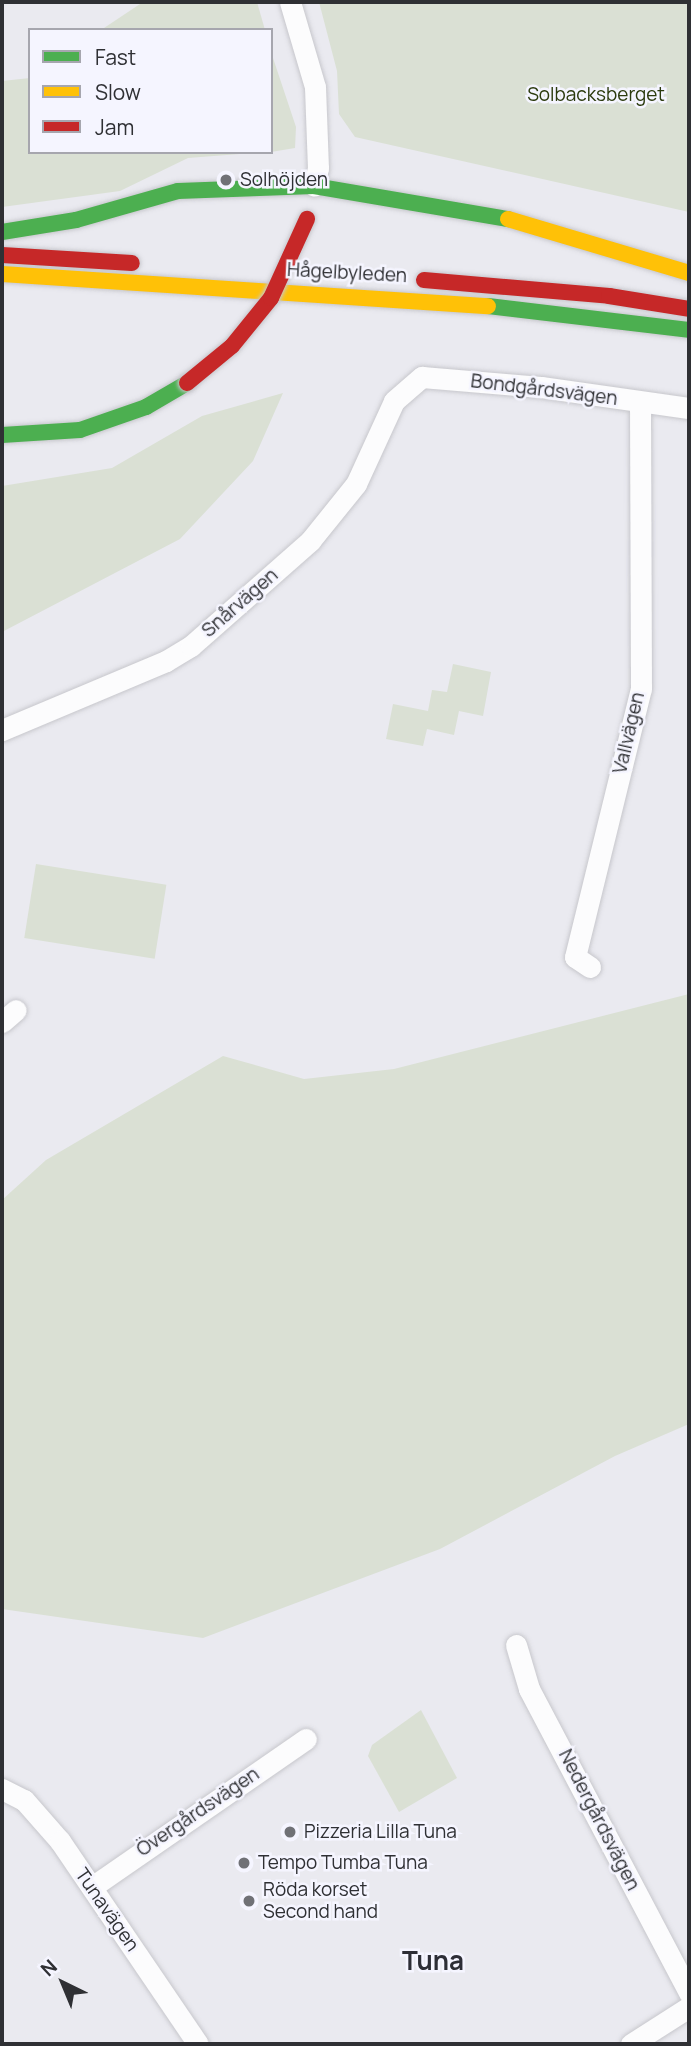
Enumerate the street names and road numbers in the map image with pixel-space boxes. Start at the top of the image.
street label: Hågelbyleden [286,258,408,288]
street label: Bondgårdsvägen [469,370,619,410]
street label: Snårvägen [197,564,283,642]
street label: Vallvägen [609,690,649,776]
street label: Nedergårdsvägen [554,1746,644,1894]
street label: Övergårdsvägen [132,1763,264,1861]
street label: Tunavägen [70,1864,144,1956]

